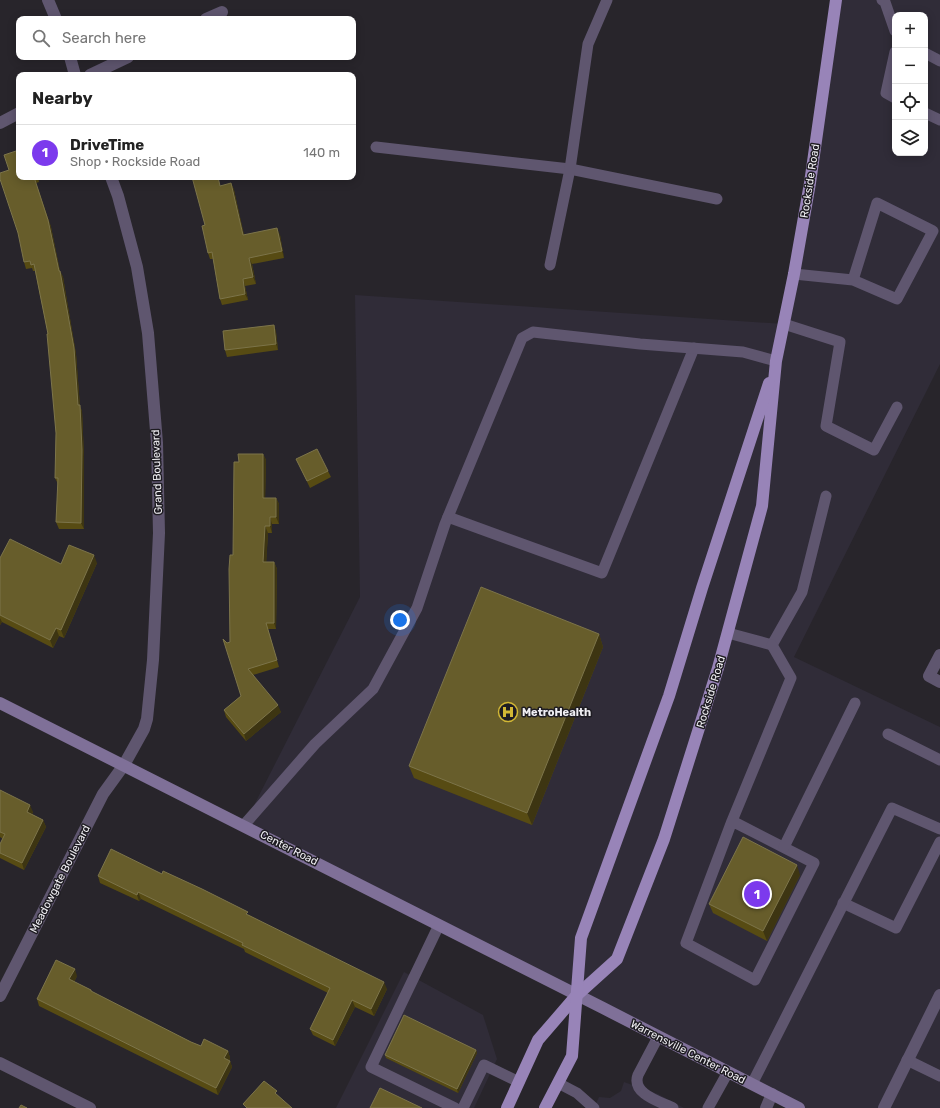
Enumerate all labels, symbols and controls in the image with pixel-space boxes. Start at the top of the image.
map controls [892,12,928,156]
button: + [892,12,928,48]
search box [16,16,356,60]
icon: search [30,27,52,49]
text: Search here [62,29,146,47]
button: − [892,48,928,84]
button: locate [892,84,928,120]
text: Nearby [32,88,93,108]
button: layers [892,120,928,156]
text: DriveTime [70,136,144,154]
street label: Rockside Road [798,143,822,219]
text: 1 [42,145,48,160]
text: 140 m [303,145,340,160]
text: Shop · Rockside Road [70,154,200,169]
street label: Grand Boulevard [149,429,165,515]
your location [390,610,410,630]
street label: Rockside Road [694,654,728,730]
hospital icon: MetroHealth [497,701,519,723]
place label: MetroHealth [522,706,591,719]
street label: Meadowgate Boulevard [27,823,93,935]
street label: Center Road [258,828,320,868]
pin: 1 [744,879,770,909]
street label: Warrensville Center Road [628,1017,748,1087]

